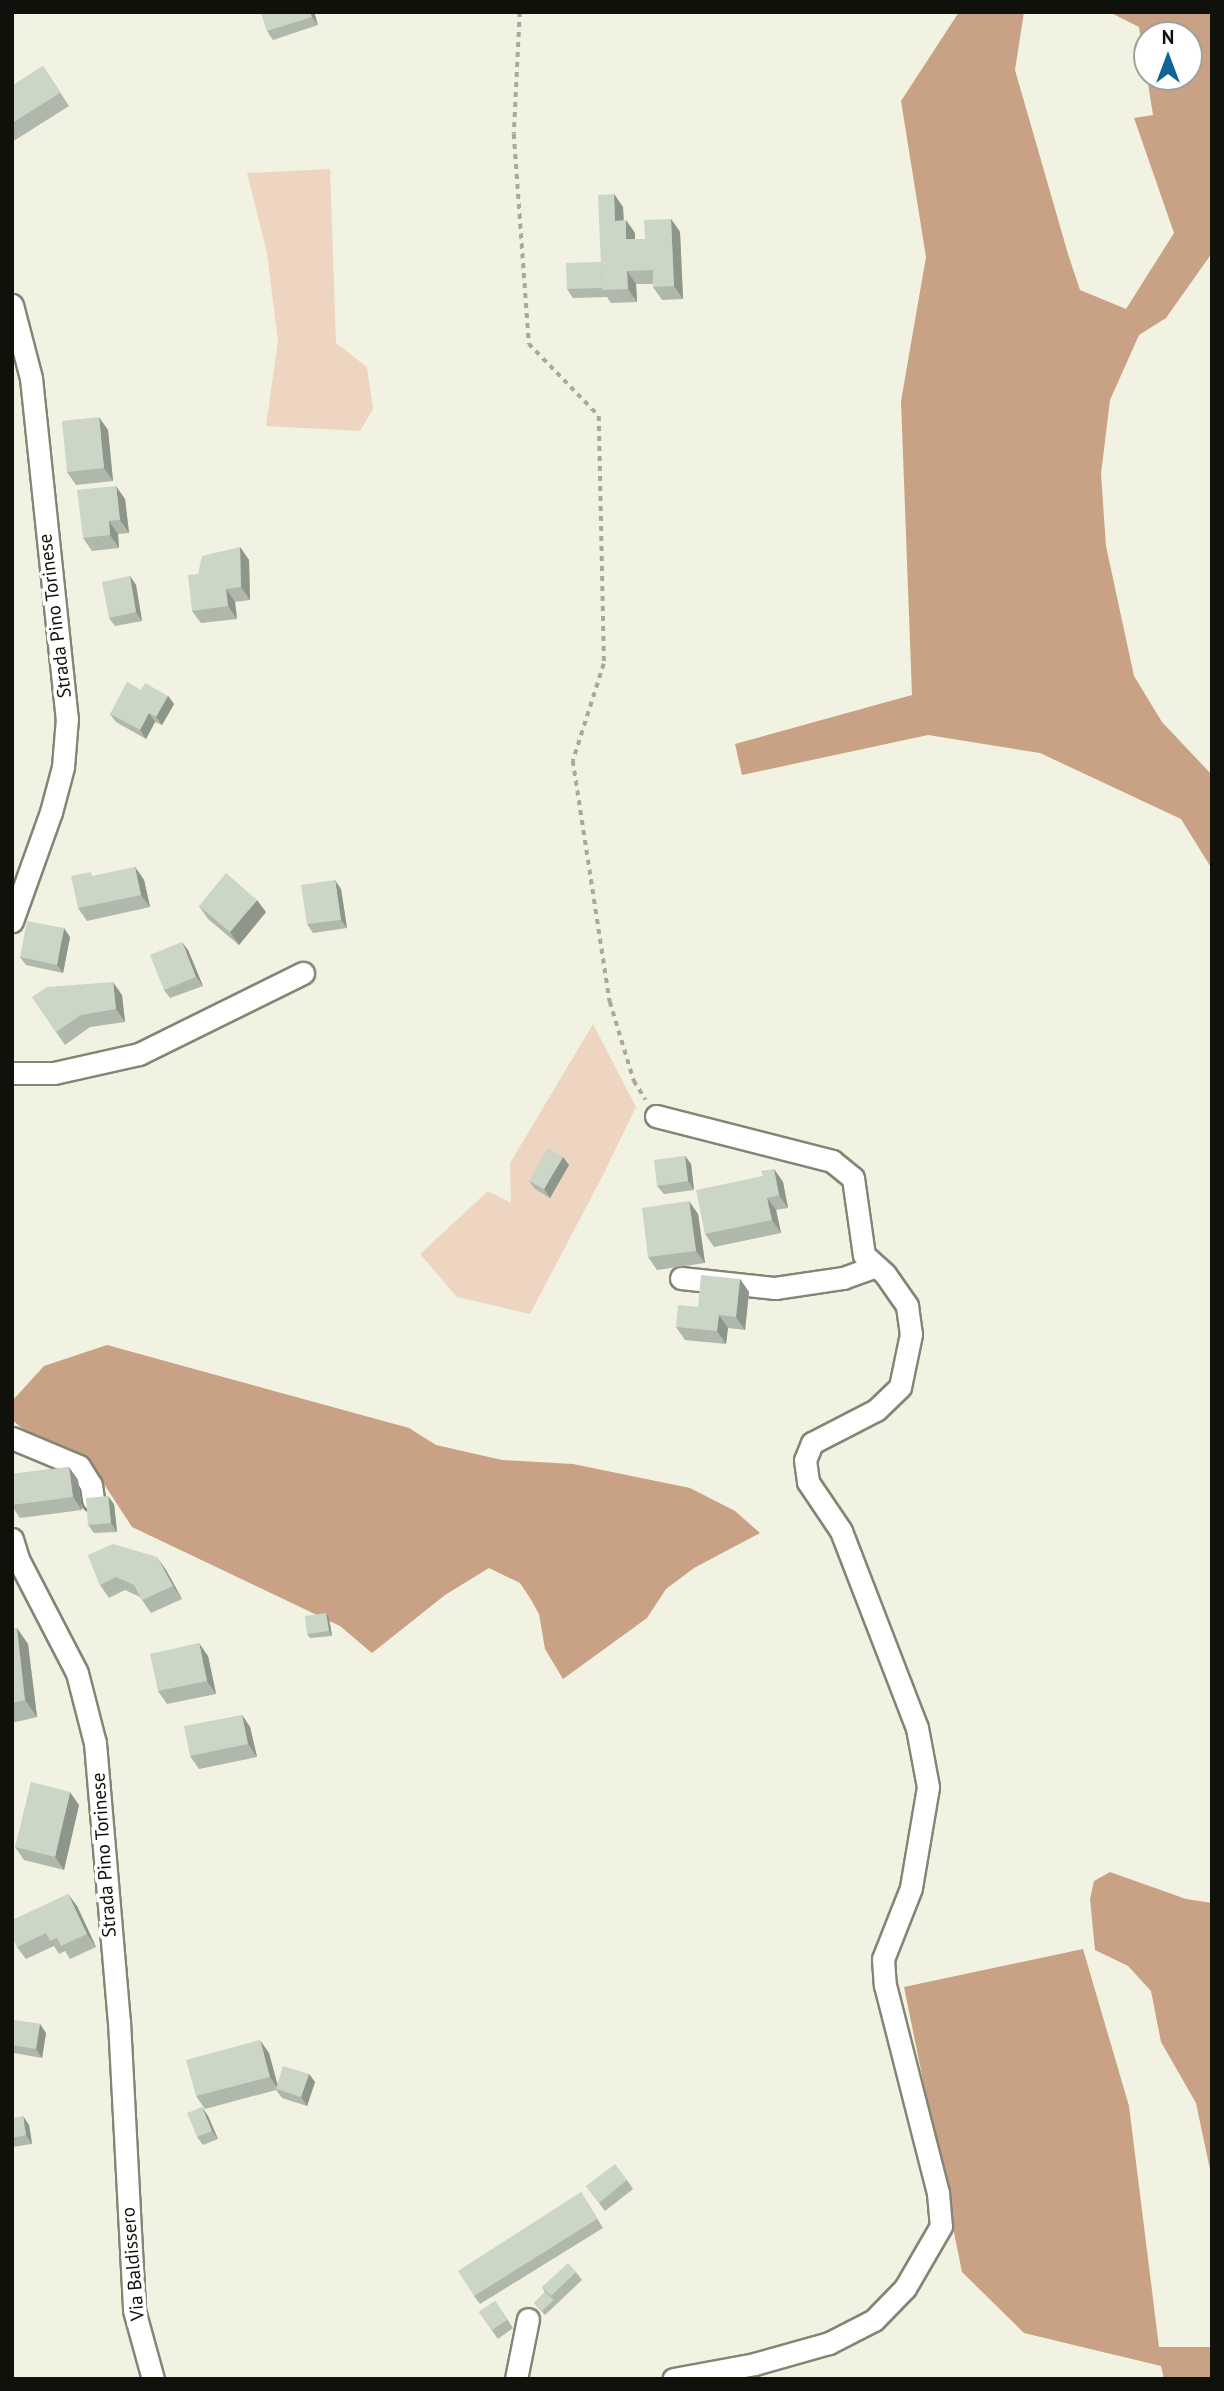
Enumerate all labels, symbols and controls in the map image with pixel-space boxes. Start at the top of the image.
north arrow [1133,21,1203,91]
text: N [1162,25,1174,49]
street label: Strada Pino Torinese [34,532,76,700]
street label: Strada Pino Torinese [87,1771,121,1939]
street label: Via Baldissero [117,2206,149,2322]

